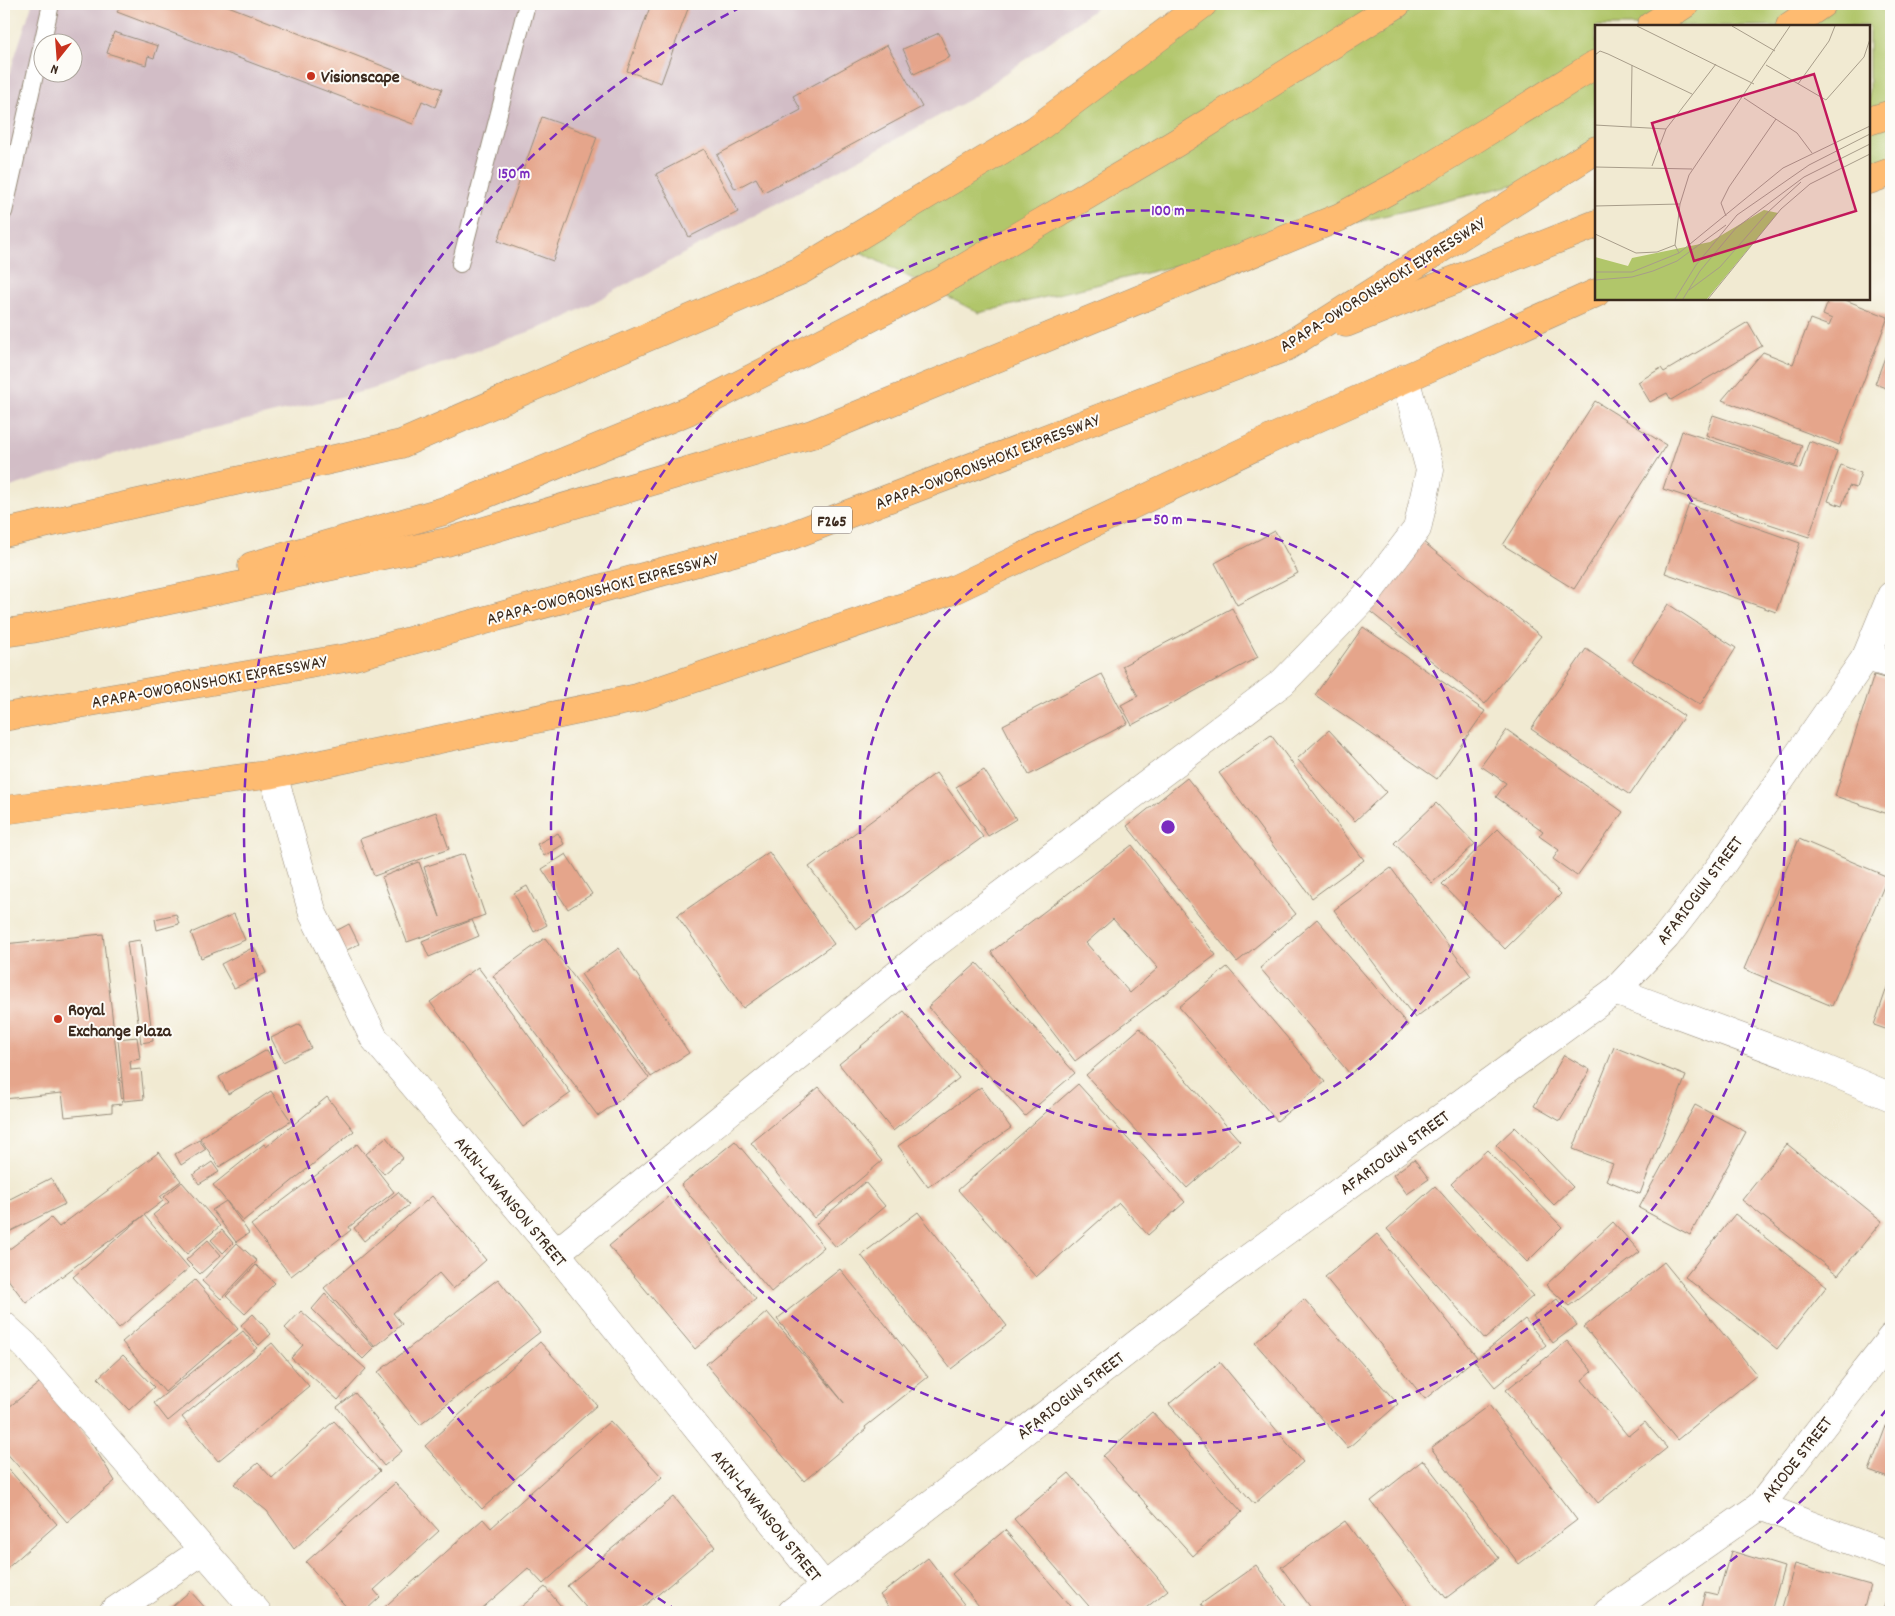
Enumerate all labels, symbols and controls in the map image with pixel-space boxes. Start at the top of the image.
inset map [1595,25,1870,300]
north arrow [32,32,82,82]
text: N [48,58,61,79]
place label: Visionscape [321,66,400,91]
marker: Visionscape [305,70,317,82]
text: 150 m [498,164,530,186]
text: 100 m [1151,201,1185,223]
street label: APAPA-OWORONSHOKI EXPRESSWAY [1275,212,1492,360]
street label: APAPA-OWORONSHOKI EXPRESSWAY [872,408,1105,518]
road number: F265 [812,506,852,534]
text: 50 m [1154,510,1182,532]
street label: APAPA-OWORONSHOKI EXPRESSWAY [484,547,723,633]
street label: APAPA-OWORONSHOKI EXPRESSWAY [90,650,331,717]
centre of rings [1159,818,1177,836]
street label: AFARIOGUN STREET [1652,832,1750,951]
place label: Royal Exchange Plaza [68,999,172,1045]
marker: Royal Exchange Plaza [52,1013,64,1025]
street label: AFARIOGUN STREET [1335,1106,1456,1203]
street label: AKIN-LAWANSON STREET [447,1132,571,1273]
street label: AFARIOGUN STREET [1012,1347,1131,1447]
street label: AKIODE STREET [1756,1412,1840,1509]
street label: AKIN-LAWANSON STREET [704,1445,826,1588]

